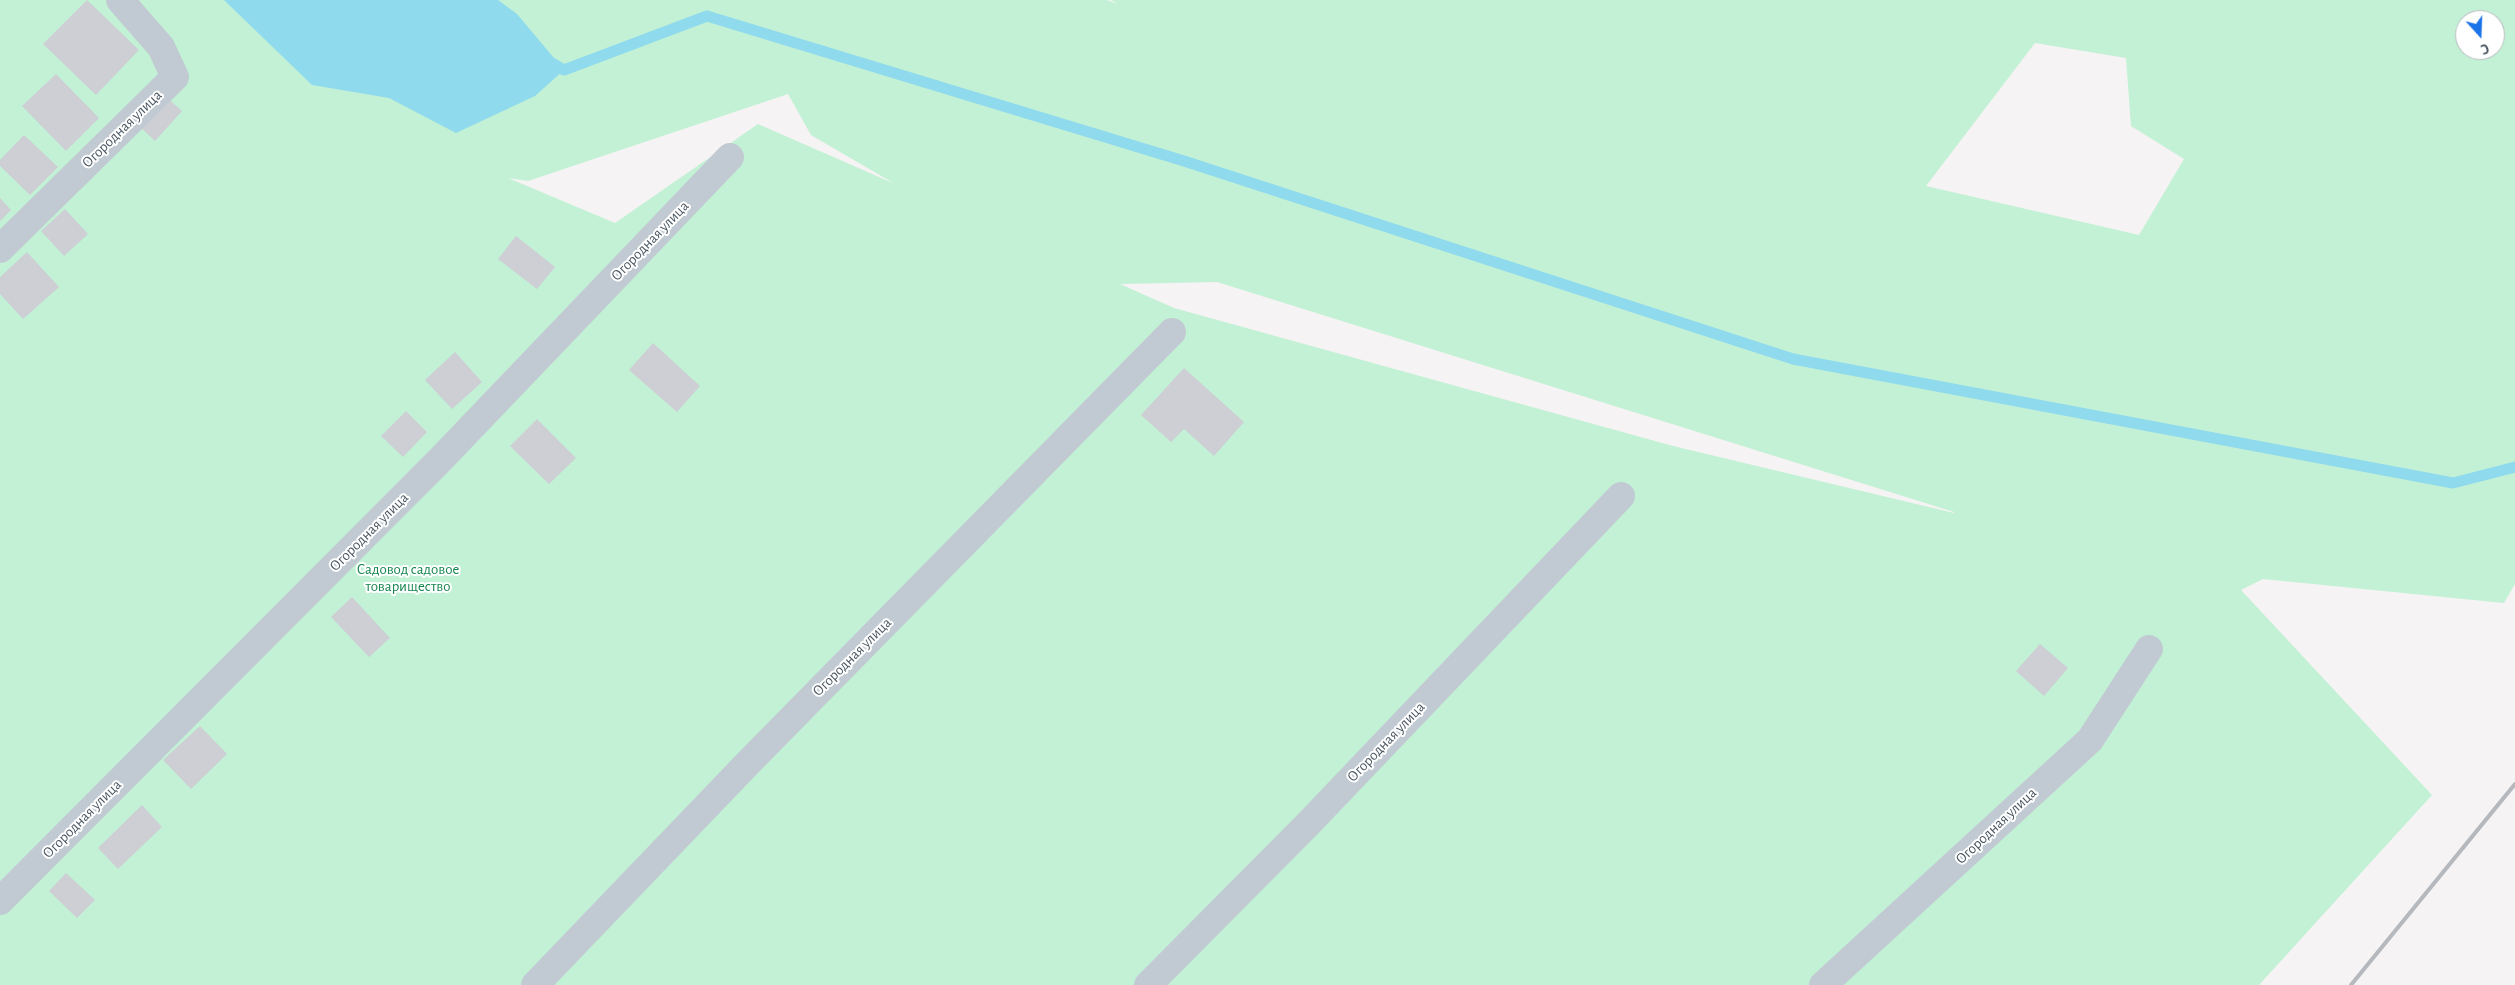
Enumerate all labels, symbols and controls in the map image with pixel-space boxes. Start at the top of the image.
north arrow [2455,10,2505,60]
text: С [2479,40,2491,56]
street label: Огородная улица [78,86,166,172]
street label: Огородная улица [607,197,693,285]
street label: Огородная улица [326,489,412,575]
park label: Садовод садовое товарищество [357,560,459,595]
street label: Огородная улица [809,614,895,700]
street label: Огородная улица [1343,698,1429,786]
street label: Огородная улица [39,776,125,862]
street label: Огородная улица [1952,784,2040,868]

